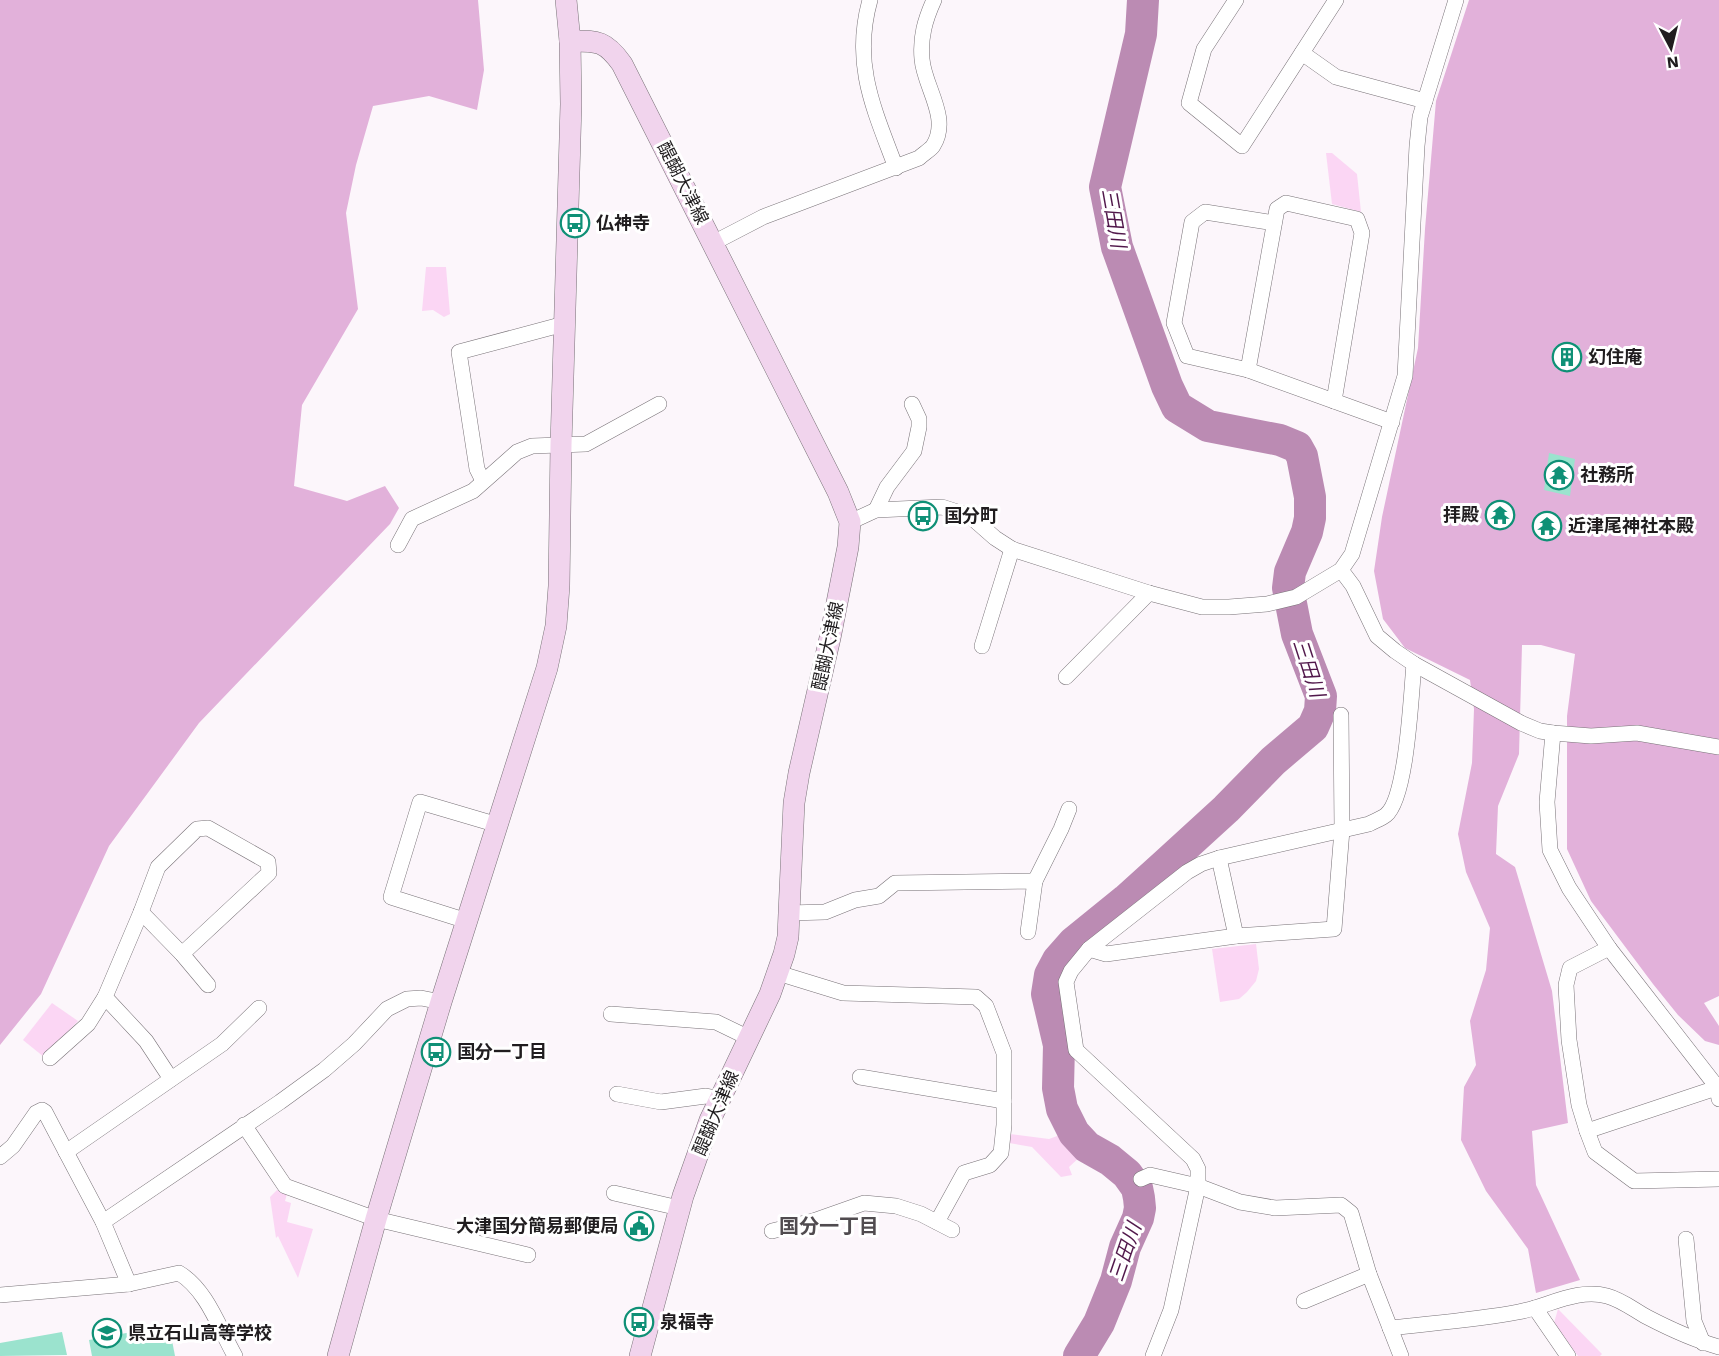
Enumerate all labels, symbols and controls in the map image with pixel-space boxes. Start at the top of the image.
north arrow [1641,18,1701,78]
text: N [1666,52,1680,73]
street label: 醍醐大津線 [654,138,713,228]
water label: 三田川 [1097,186,1131,252]
bus stop icon: 仏神寺 [559,207,591,239]
place label: 仏神寺 [596,212,650,233]
building icon: 幻住庵 [1551,341,1583,373]
place label: 幻住庵 [1588,346,1642,367]
temple icon: 社務所 [1543,459,1575,491]
place label: 社務所 [1580,464,1634,485]
temple icon: 拝殿 [1484,499,1516,531]
bus stop icon: 国分町 [907,500,939,532]
place label: 拝殿 [1443,504,1479,525]
place label: 国分町 [944,505,998,526]
temple icon: 近津尾神社本殿 [1531,510,1563,542]
place label: 近津尾神社本殿 [1568,515,1694,536]
street label: 醍醐大津線 [808,600,847,692]
water label: 三田川 [1288,636,1330,702]
bus stop icon: 国分一丁目 [420,1036,452,1068]
place label: 国分一丁目 [457,1041,547,1062]
street label: 醍醐大津線 [688,1067,743,1158]
public building icon: 大津国分簡易郵便局 [623,1210,655,1242]
district label: 国分一丁目 [779,1214,879,1238]
place label: 大津国分簡易郵便局 [456,1215,618,1236]
water label: 三田川 [1104,1218,1147,1284]
bus stop icon: 泉福寺 [623,1306,655,1338]
place label: 泉福寺 [660,1311,714,1332]
school or university icon: 県立石山高等学校 [91,1317,123,1349]
place label: 県立石山高等学校 [128,1322,272,1343]

